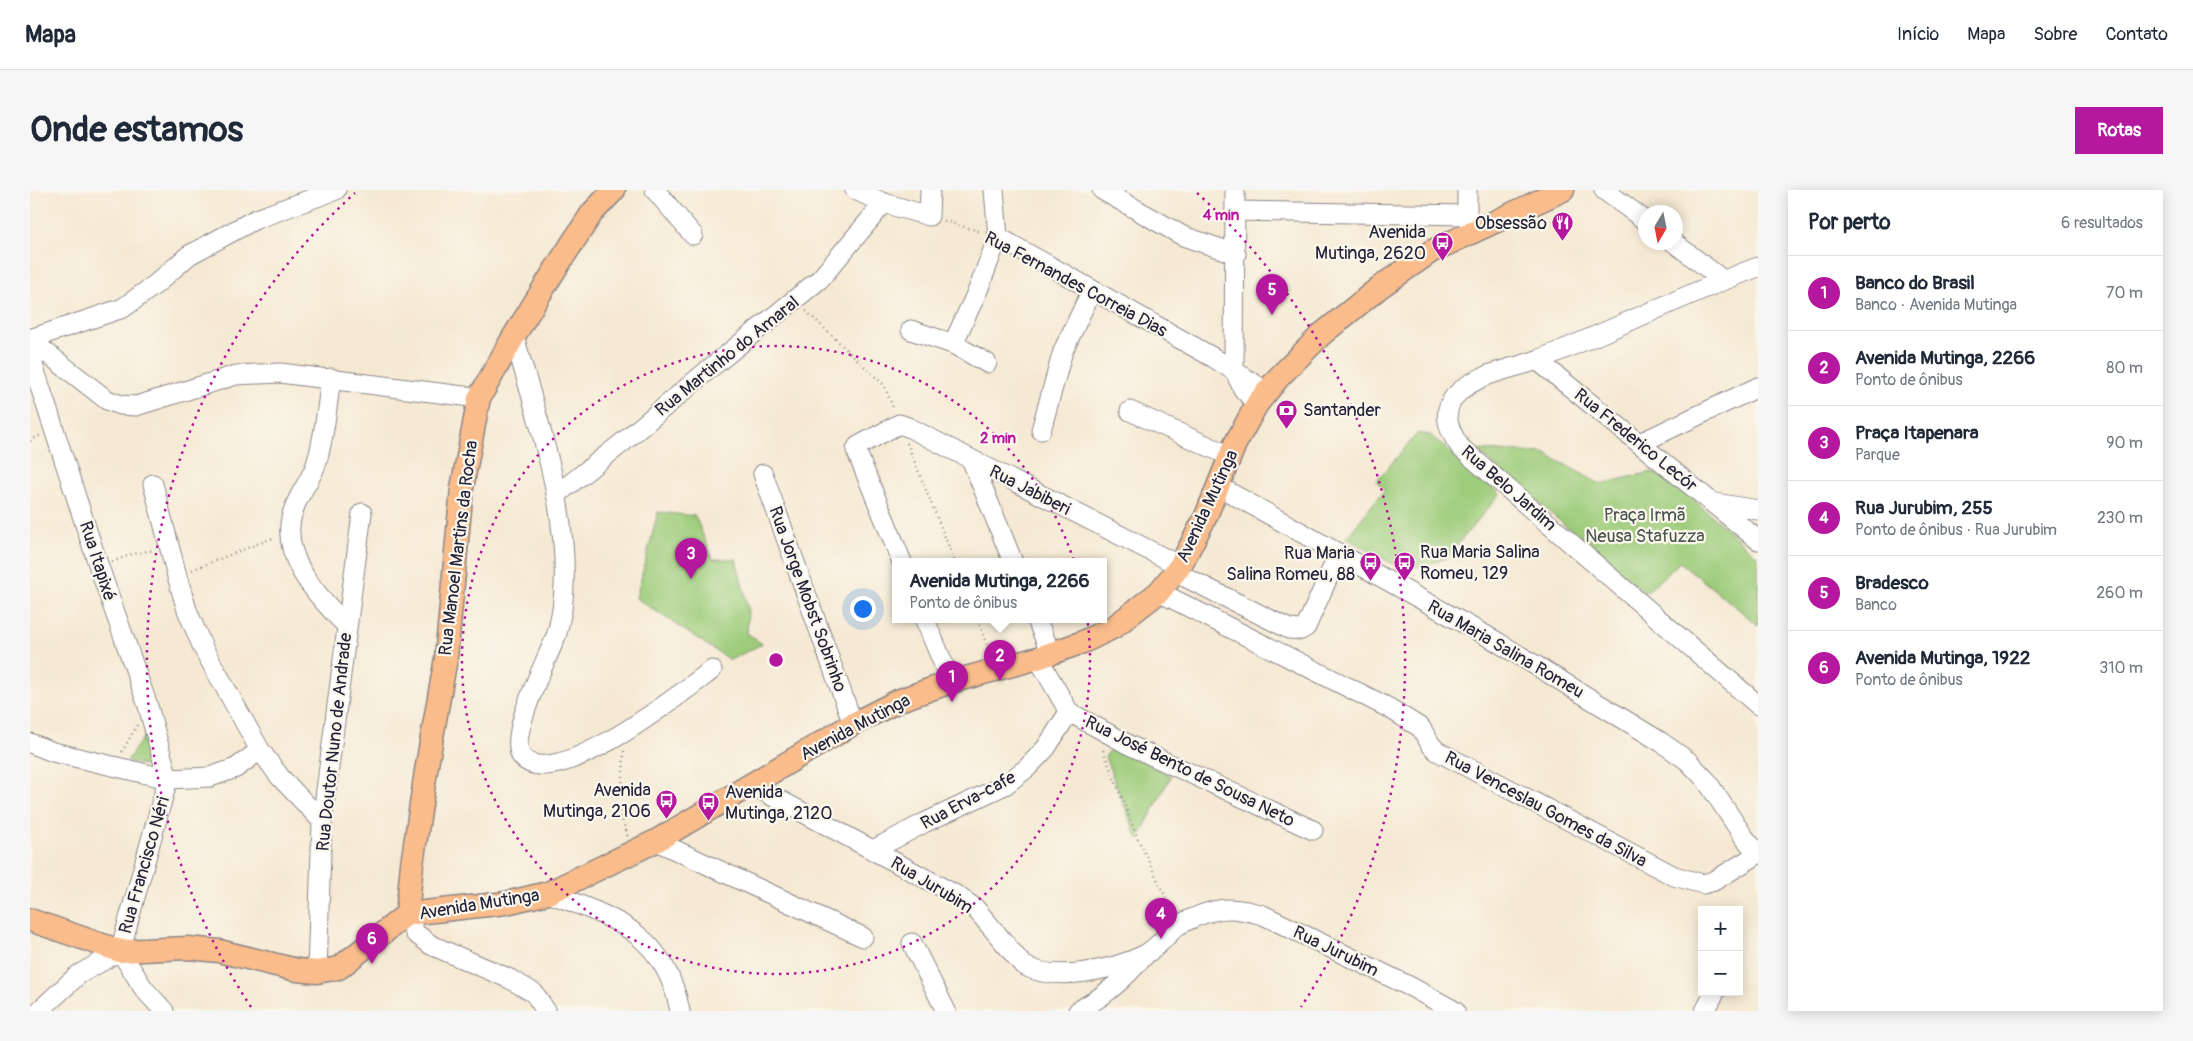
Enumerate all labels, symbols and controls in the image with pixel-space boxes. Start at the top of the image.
text: Mapa [25,20,76,49]
text: Início [1897,23,1939,46]
text: Mapa [1967,23,2005,46]
text: Sobre [2033,23,2077,46]
text: Contato [2105,23,2168,46]
button: Rotas [2075,107,2163,154]
text: Onde estamos [30,108,243,152]
north arrow [1638,205,1683,250]
text: 4 min [1203,206,1240,225]
text: Por perto [1808,209,1890,236]
restaurant icon: Obsessão [1551,211,1575,242]
place label: Obsessão [1475,212,1547,235]
text: 6 resultados [2061,213,2143,233]
place label: Avenida Mutinga, 2620 [1315,221,1426,265]
street label: Rua Fernandes Correia Dias [980,226,1171,342]
bus stop icon: Avenida Mutinga, 2620 [1430,230,1454,261]
text: Banco do Brasil [1855,271,1975,295]
pin: 5 [1256,274,1288,315]
text: 1 [1821,283,1827,303]
text: 70 m [2106,283,2143,303]
street label: Rua Martinho do Amaral [651,291,804,422]
text: Banco · Avenida Mutinga [1855,295,2017,315]
text: Avenida Mutinga, 2266 [1855,346,2035,370]
text: 2 [1820,358,1828,378]
text: 80 m [2106,358,2143,378]
text: Ponto de ônibus [1855,370,1963,390]
street label: Rua Frederico Lecór [1569,384,1702,498]
bank icon: Santander [1275,398,1299,429]
place label: Santander [1303,399,1381,422]
text: Praça Itapenara [1855,421,1979,445]
text: 2 min [980,429,1016,448]
text: 3 [1820,433,1828,453]
text: 90 m [2106,433,2143,453]
street label: Rua Manoel Martins da Rocha [434,439,483,657]
street label: Rua Belo Jardim [1456,441,1561,536]
text: Parque [1855,445,1900,465]
street label: Avenida Mutinga [1171,446,1244,566]
street label: Rua Jabiberi [985,460,1074,521]
text: Rua Jurubim, 255 [1855,496,1993,520]
street label: Rua Jorge Mobst Sobrinho [763,503,852,695]
park label: Praça Irmã Neusa Stafuzza [1585,504,1705,548]
text: 4 [1819,508,1829,528]
text: 230 m [2097,508,2143,528]
street label: Rua Itapixé [74,518,121,604]
text: Ponto de ônibus · Rua Jurubim [1855,520,2057,540]
pin: 3 [675,538,707,579]
place label: Rua Maria Salina Romeu, 129 [1420,541,1540,585]
place label: Rua Maria Salina Romeu, 88 [1226,542,1355,586]
bus stop icon: Rua Maria Salina Romeu, 129 [1392,550,1416,581]
bus stop icon: Rua Maria Salina Romeu, 88 [1359,551,1383,582]
popup [892,558,1107,623]
text: Avenida Mutinga, 2266 [909,569,1090,593]
text: Bradesco [1855,571,1929,595]
text: 5 [1820,583,1828,603]
text: 260 m [2096,583,2143,603]
text: Ponto de ônibus [909,593,1017,613]
street label: Rua Maria Salina Romeu [1423,595,1588,704]
text: Banco [1855,595,1897,615]
your location [850,596,876,622]
street label: Rua Doutor Nuno de Andrade [312,632,357,852]
pin: 2 [984,640,1016,681]
text: Avenida Mutinga, 1922 [1855,646,2030,670]
centre of rings [767,651,785,669]
text: 6 [1819,658,1829,678]
text: 310 m [2099,658,2143,678]
pin: 1 [936,661,968,702]
text: Ponto de ônibus [1855,670,1963,690]
street label: Avenida Mutinga [796,689,914,766]
street label: Rua José Bento de Sousa Neto [1081,711,1299,832]
street label: Rua Venceslau Gomes da Silva [1441,746,1651,873]
street label: Rua Erva-cafe [917,766,1020,835]
place label: Avenida Mutinga, 2106 [543,779,651,823]
place label: Avenida Mutinga, 2120 [725,781,832,825]
bus stop icon: Avenida Mutinga, 2106 [655,788,679,819]
bus stop icon: Avenida Mutinga, 2120 [697,790,721,821]
street label: Rua Francisco Néri [114,794,175,936]
street label: Rua Jurubim [886,852,977,919]
street label: Avenida Mutinga [417,884,541,925]
pin: 4 [1145,898,1177,939]
map controls [1698,906,1743,996]
button: + [1698,906,1743,951]
street label: Rua Jurubim [1289,921,1382,982]
pin: 6 [356,923,388,964]
button: − [1698,951,1743,996]

